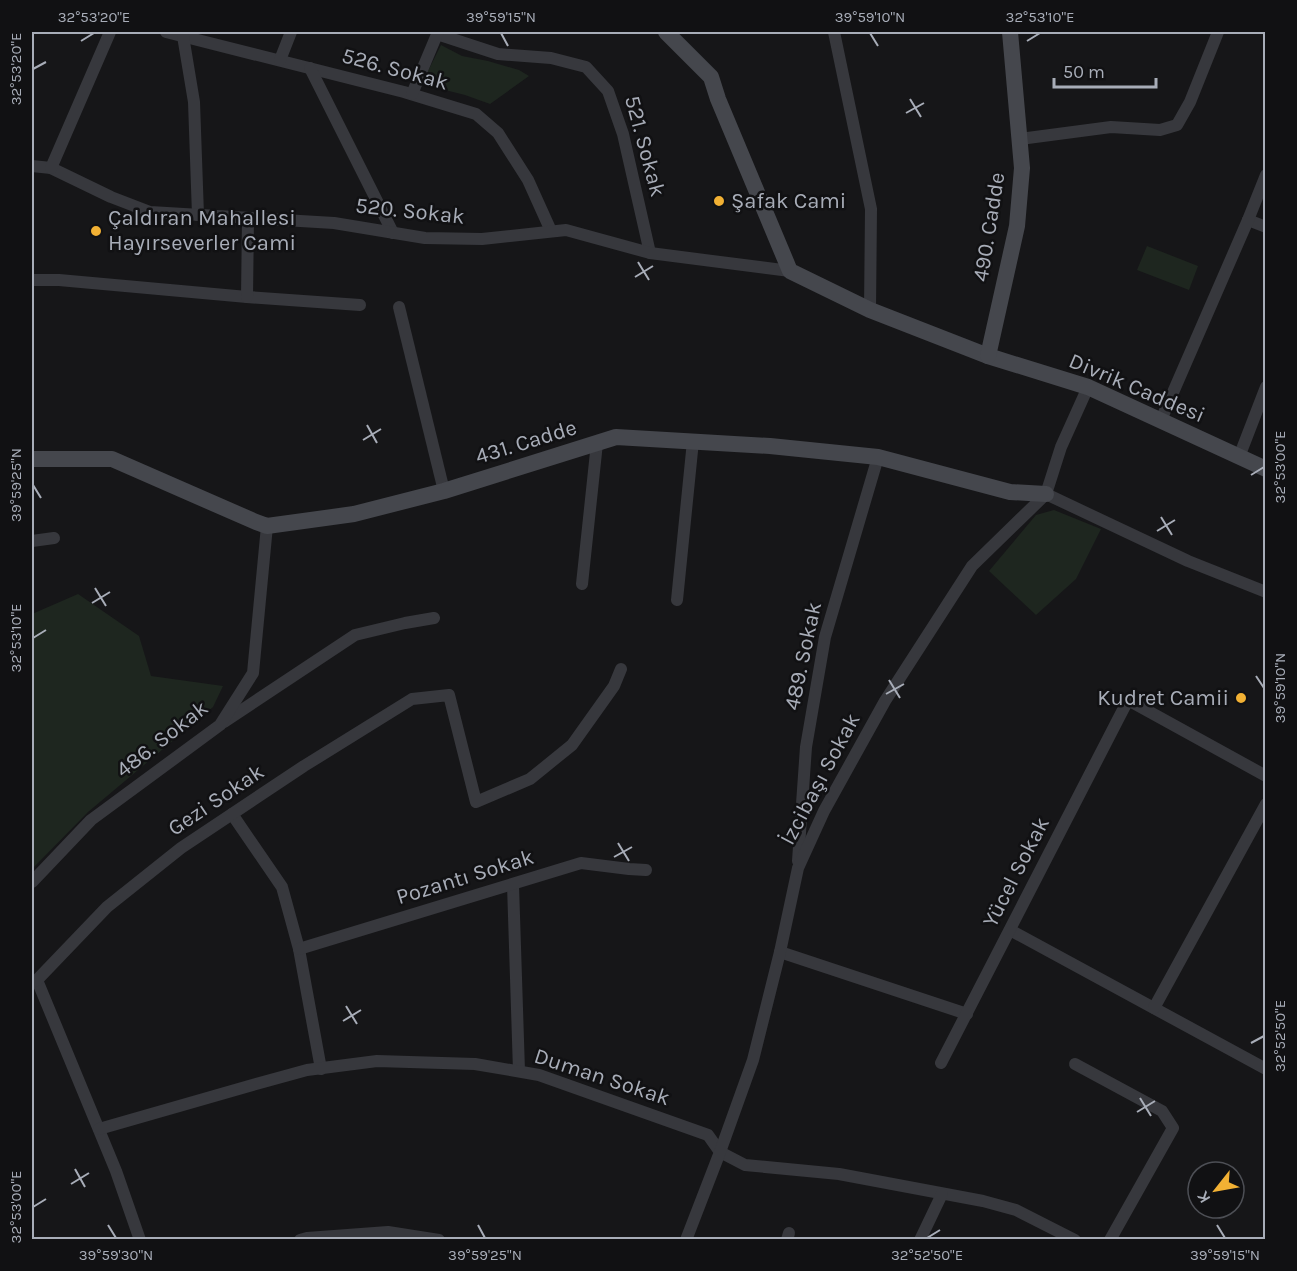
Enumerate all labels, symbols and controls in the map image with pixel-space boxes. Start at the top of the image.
text: 32°53'20"E [58,8,130,26]
text: 39°59'15"N [466,8,536,26]
text: 39°59'10"N [835,8,905,26]
text: 32°53'10"E [1006,8,1074,26]
text: 32°53'20"E [7,33,25,105]
street label: 526. Sokak [339,42,451,96]
scale bar [1054,51,1156,89]
text: 50 m [1063,61,1105,83]
street label: 521. Sokak [619,92,671,200]
street label: 490. Cadde [968,171,1010,283]
place label: Şafak Cami [731,188,846,214]
street label: 520. Sokak [354,192,466,230]
marker: Şafak Cami [712,194,726,208]
place label: Çaldıran Mahallesi Hayırseverler Cami [108,205,296,256]
marker: Çaldıran Mahallesi Hayırseverler Cami [89,224,103,238]
street label: Divrik Caddesi [1065,348,1209,428]
street label: 431. Cadde [472,414,580,470]
text: 32°53'00"E [1271,431,1289,503]
text: 39°59'25"N [7,448,25,522]
street label: 489. Sokak [779,600,827,712]
text: 32°53'10"E [7,604,25,672]
text: 39°59'10"N [1271,653,1289,723]
place label: Kudret Camii [1097,685,1229,711]
marker: Kudret Camii [1234,691,1248,705]
street label: 486. Sokak [111,695,213,783]
street label: İzcibaşı Sokak [774,709,866,849]
street label: Gezi Sokak [163,758,269,842]
street label: Yücel Sokak [977,813,1055,931]
street label: Pozantı Sokak [393,844,537,910]
text: 32°52'50"E [1271,1000,1289,1072]
street label: Duman Sokak [531,1043,673,1111]
north arrow [1186,1160,1246,1220]
text: 32°53'00"E [7,1171,25,1243]
text: K [1192,1188,1214,1207]
text: 39°59'30"N [79,1246,153,1264]
text: 39°59'25"N [448,1246,522,1264]
text: 32°52'50"E [891,1246,963,1264]
text: 39°59'15"N [1190,1246,1260,1264]

